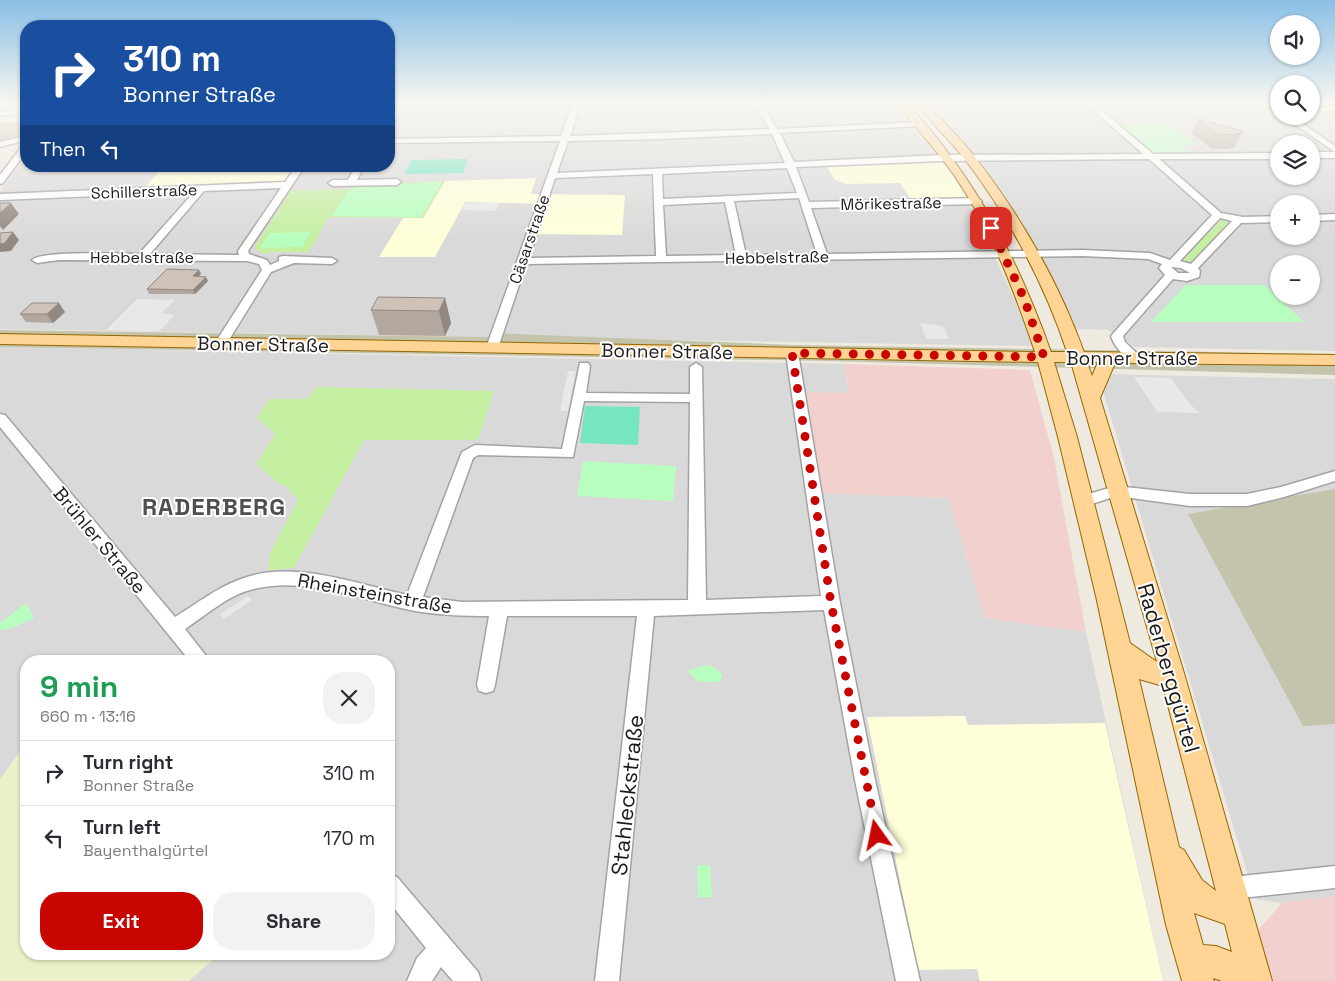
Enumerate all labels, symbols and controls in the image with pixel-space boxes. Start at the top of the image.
map controls [1270,15,1320,305]
button: sound [1270,15,1320,65]
text: 310 m [123,37,221,81]
icon: right [40,40,105,105]
button: search [1270,75,1320,125]
text: Bonner Straße [123,80,276,108]
icon: left [96,135,124,163]
button: layers [1270,135,1320,185]
text: Then [40,137,86,162]
street label: Schillerstraße [90,179,198,204]
street label: Cäsarstraße [504,192,555,287]
street label: Mörikestraße [840,192,942,215]
button: + [1270,195,1320,245]
pin [970,207,1012,249]
icon: arrive [977,214,1005,242]
street label: Hebbelstraße [725,246,829,269]
street label: Hebbelstraße [90,247,194,268]
button: − [1270,255,1320,305]
street label: Bonner Straße [197,331,329,358]
street label: Bonner Straße [601,338,733,365]
street label: Bonner Straße [1066,346,1198,371]
street label: Brühler Straße [48,482,152,599]
district label: RADERBERG [142,491,286,522]
street label: Rheinsteinstraße [296,568,454,619]
street label: Raderberggürtel [1131,580,1207,756]
text: 9 min [40,667,118,706]
button: close [323,672,375,724]
text: 660 m · 13:16 [40,706,136,727]
street label: Stahleckstraße [605,713,649,877]
text: Turn right [83,750,173,775]
icon: right [40,759,68,787]
text: 310 m [322,761,375,786]
text: Bonner Straße [83,775,194,796]
position arrow [850,808,902,860]
text: Turn left [83,815,161,840]
icon: left [40,824,68,852]
text: 170 m [323,826,375,851]
text: Bayenthalgürtel [83,840,208,861]
button: Exit [40,892,203,950]
button: Share [213,892,375,950]

